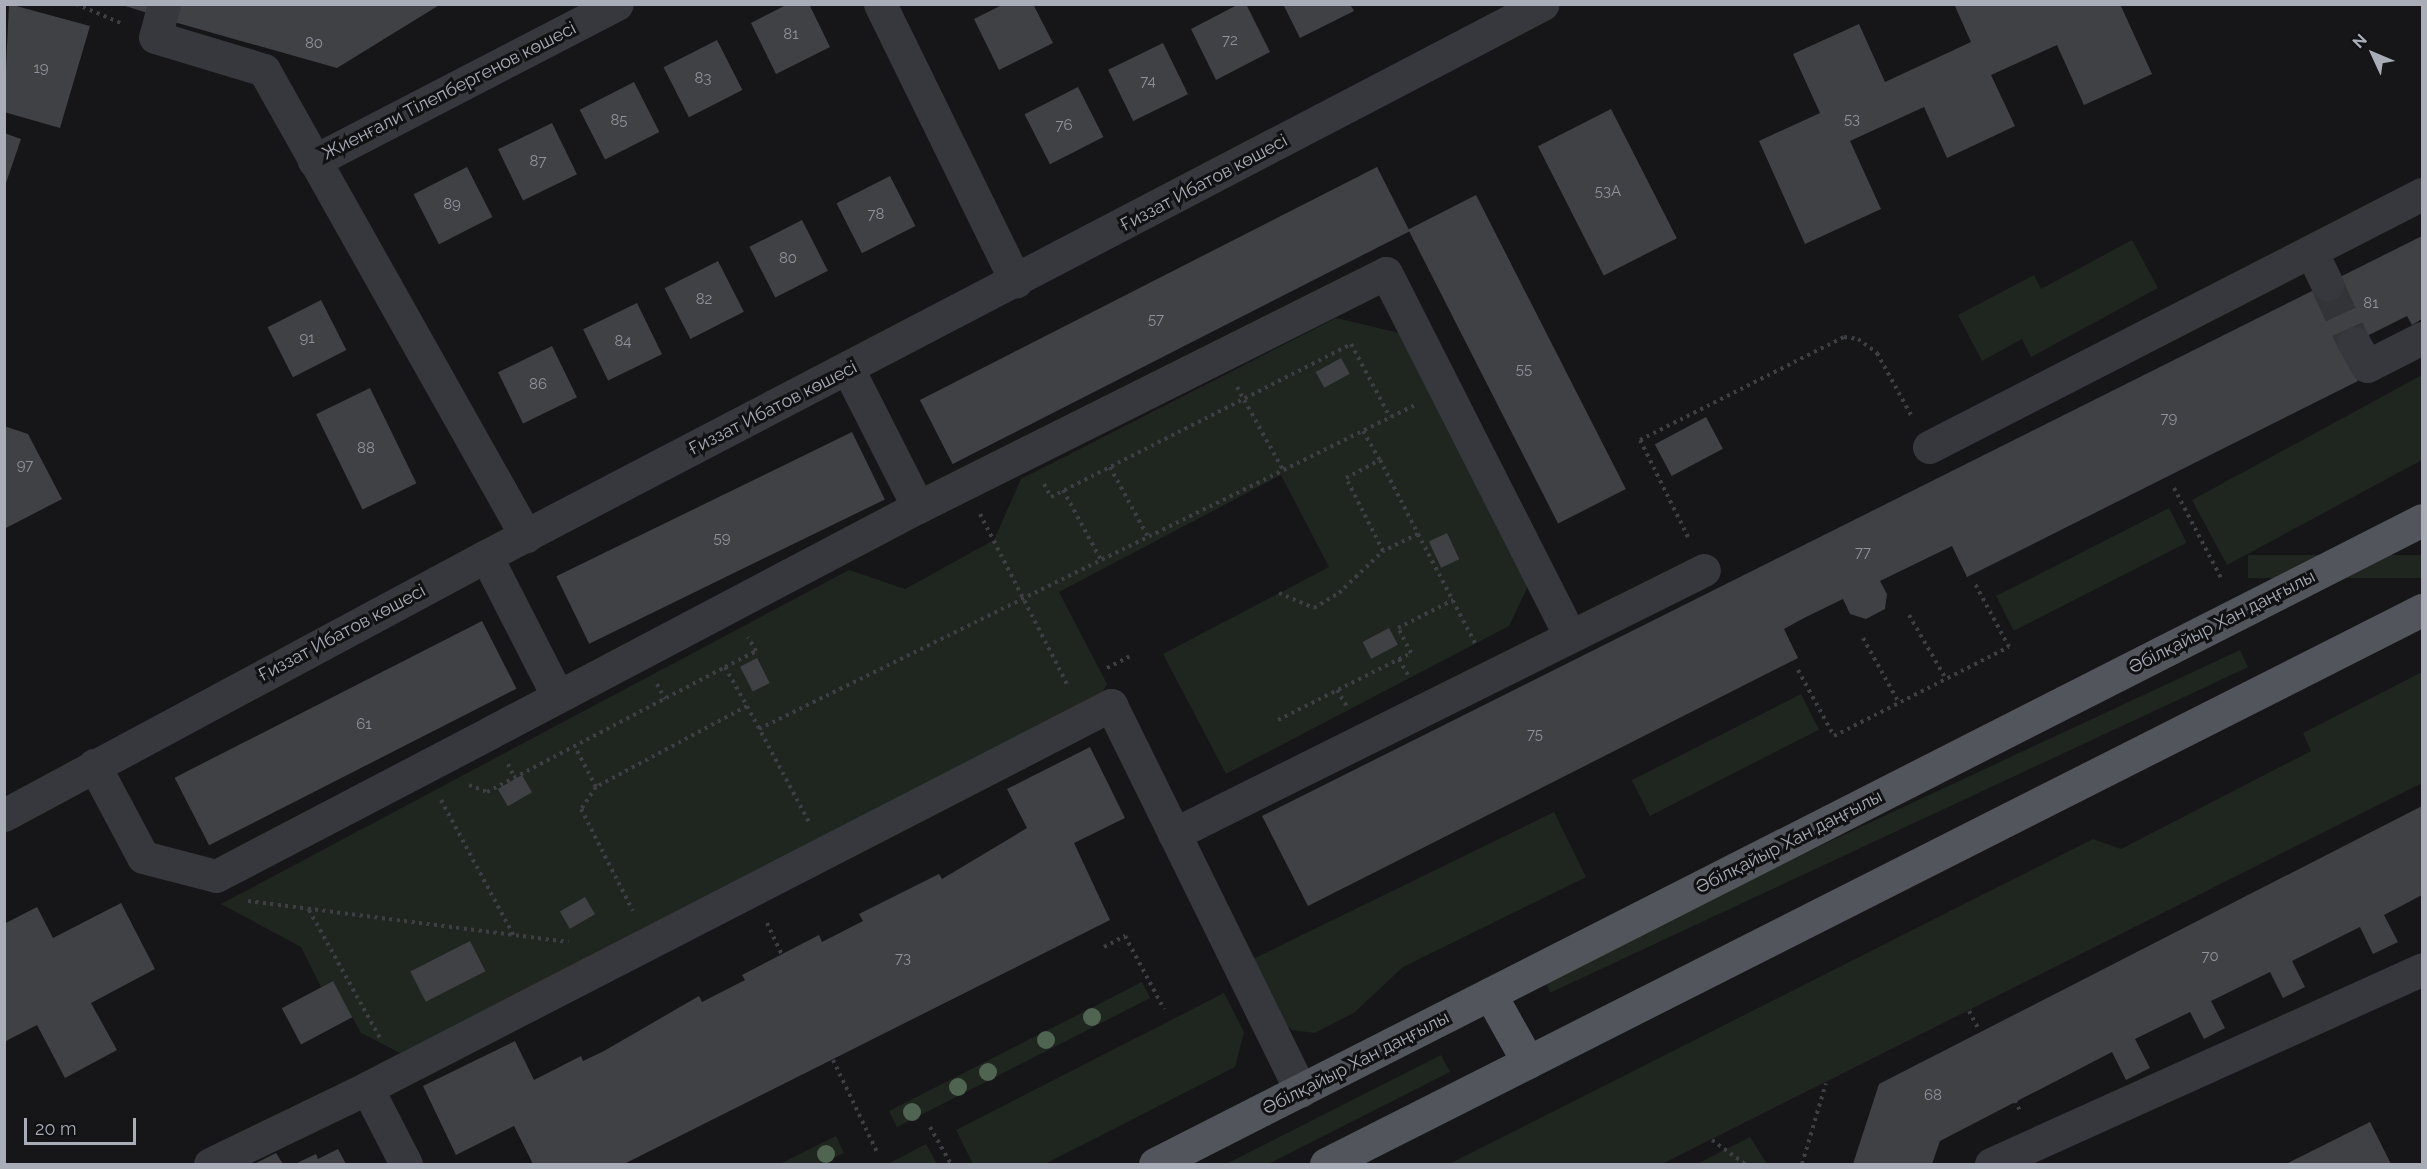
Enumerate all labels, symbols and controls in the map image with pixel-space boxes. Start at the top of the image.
street label: Жиенғали Тілепбергенов көшесі [318,17,580,165]
north arrow [2343,24,2403,84]
house number: 81 [783,26,799,44]
text: N [2349,30,2371,52]
house number: 72 [1222,32,1238,50]
house number: 80 [305,35,323,53]
house number: 19 [33,60,49,78]
house number: 83 [695,70,711,88]
house number: 74 [1140,73,1156,91]
house number: 53 [1844,111,1860,129]
house number: 85 [610,112,628,130]
house number: 76 [1055,117,1073,135]
street label: Ғиззат Ибатов көшесі [1117,130,1291,236]
house number: 87 [530,153,546,171]
house number: 53А [1595,183,1621,201]
house number: 89 [443,196,461,214]
house number: 78 [868,206,884,224]
house number: 80 [779,250,797,268]
house number: 82 [696,291,712,309]
house number: 81 [2363,295,2379,313]
house number: 57 [1148,311,1164,329]
house number: 91 [299,330,315,348]
house number: 84 [614,333,632,351]
street label: Ғиззат Ибатов көшесі [685,356,861,460]
house number: 55 [1516,361,1532,379]
house number: 86 [529,376,547,394]
house number: 79 [2161,410,2177,428]
house number: 88 [357,440,375,458]
house number: 97 [17,457,33,475]
house number: 59 [714,530,730,548]
house number: 77 [1855,544,1871,562]
street label: Әбілқайыр Хан даңғылы [2125,566,2319,678]
street label: Ғиззат Ибатов көшесі [255,580,429,686]
house number: 61 [356,716,372,734]
house number: 75 [1527,726,1543,744]
street label: Әбілқайыр Хан даңғылы [1692,786,1886,898]
house number: 70 [2201,948,2219,966]
house number: 73 [895,950,911,968]
street label: Әбілқайыр Хан даңғылы [1259,1007,1453,1119]
house number: 68 [1924,1087,1942,1105]
scale bar [27,1106,140,1144]
text: 20 m [35,1118,77,1139]

